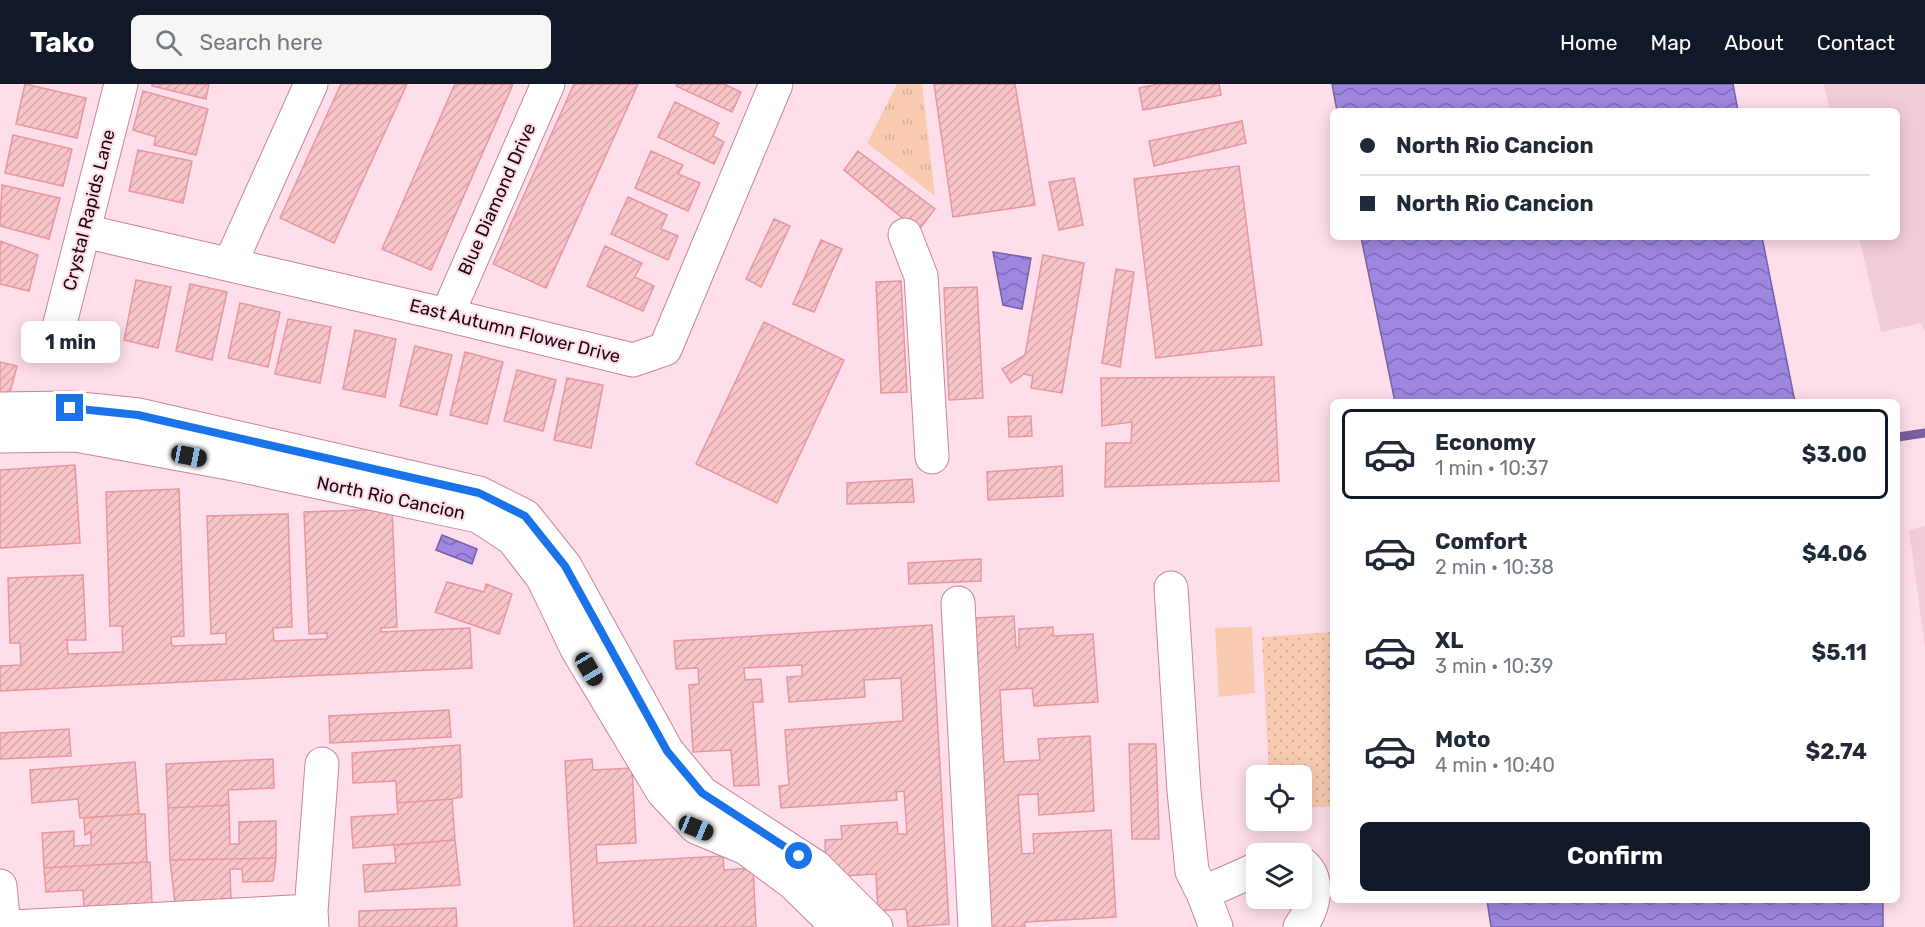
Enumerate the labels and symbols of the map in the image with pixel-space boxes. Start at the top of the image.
street label: Blue Diamond Drive [454,120,540,278]
street label: Crystal Rapids Lane [58,127,120,293]
street label: East Autumn Flower Drive [407,294,623,368]
callout: 1 min [20,321,119,363]
route end [56,394,83,421]
car [170,444,208,468]
street label: North Rio Cancion [315,472,467,524]
car [572,649,606,689]
car [676,813,716,843]
route start [785,842,812,869]

